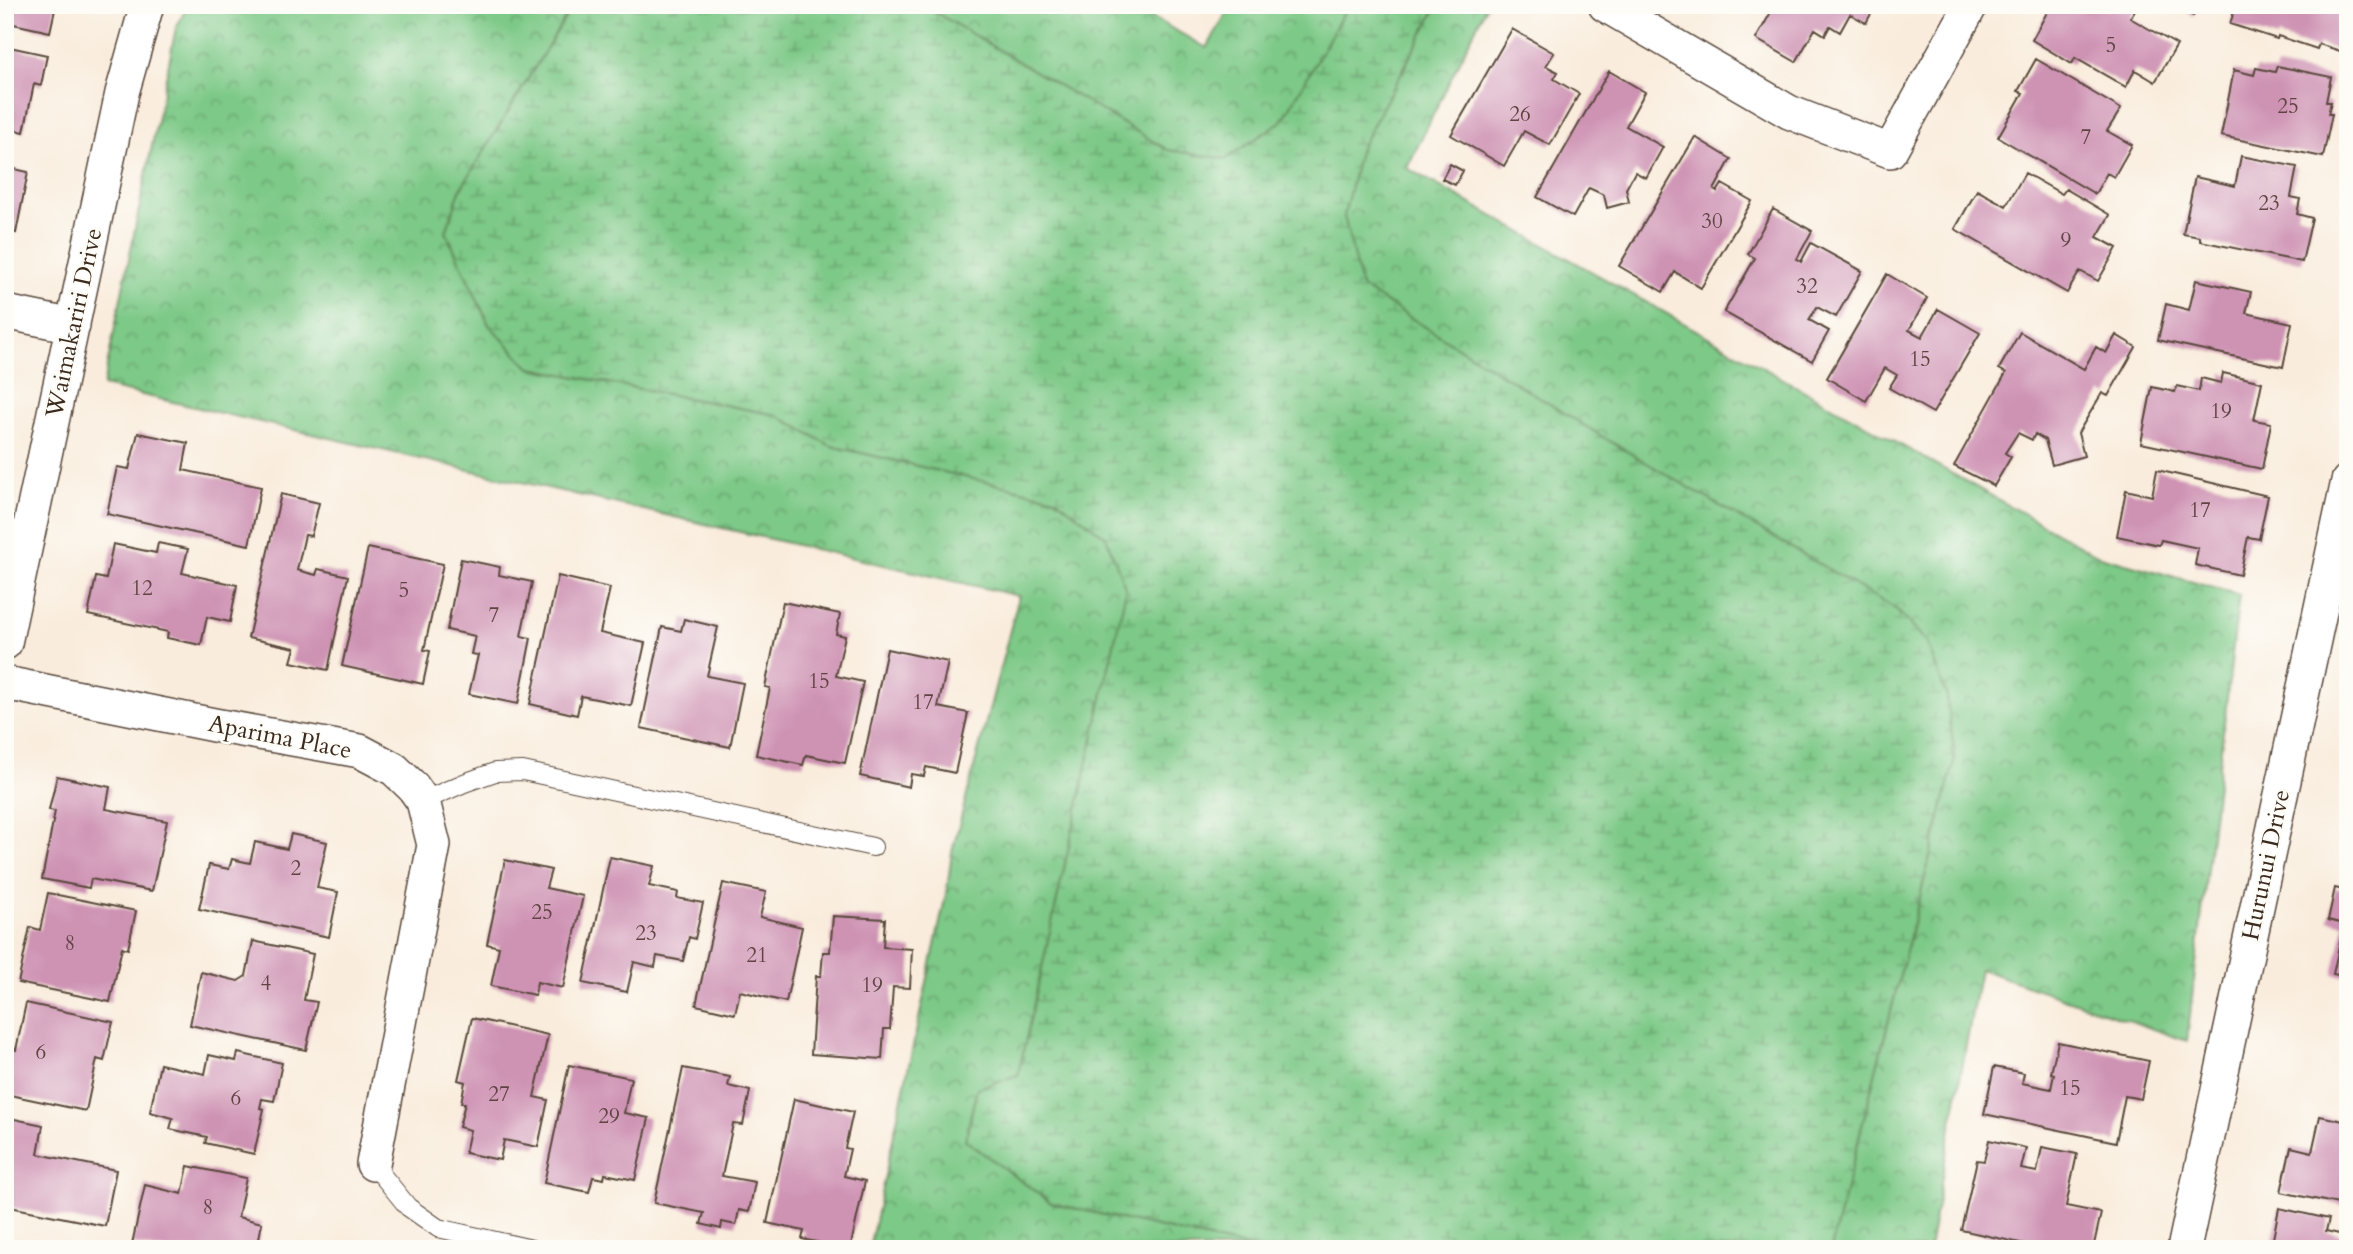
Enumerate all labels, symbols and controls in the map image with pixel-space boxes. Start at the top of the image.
house number: 5 [2106,31,2116,60]
house number: 25 [2277,92,2299,121]
house number: 26 [1509,100,1531,129]
house number: 7 [2081,123,2092,152]
house number: 23 [2258,189,2280,218]
house number: 30 [1701,207,1723,236]
street label: Waimakariri Drive [38,225,110,422]
house number: 9 [2061,226,2072,255]
house number: 32 [1796,272,1818,301]
house number: 15 [1909,345,1931,374]
house number: 19 [2210,397,2232,426]
house number: 17 [2189,496,2211,525]
house number: 12 [131,574,153,603]
house number: 5 [399,576,409,605]
house number: 7 [489,601,500,630]
house number: 15 [808,667,830,696]
house number: 17 [912,688,934,717]
street label: Aparima Place [206,707,354,767]
street label: Hurunui Drive [2234,787,2298,943]
house number: 2 [291,854,302,883]
house number: 25 [531,898,553,927]
house number: 23 [635,919,657,948]
house number: 8 [65,929,75,958]
house number: 21 [746,941,768,970]
house number: 4 [261,969,272,998]
house number: 19 [861,971,883,1000]
house number: 6 [36,1038,46,1067]
house number: 15 [2059,1074,2081,1103]
house number: 27 [488,1080,510,1109]
house number: 6 [231,1084,241,1113]
house number: 29 [598,1102,620,1131]
house number: 8 [203,1193,213,1222]

